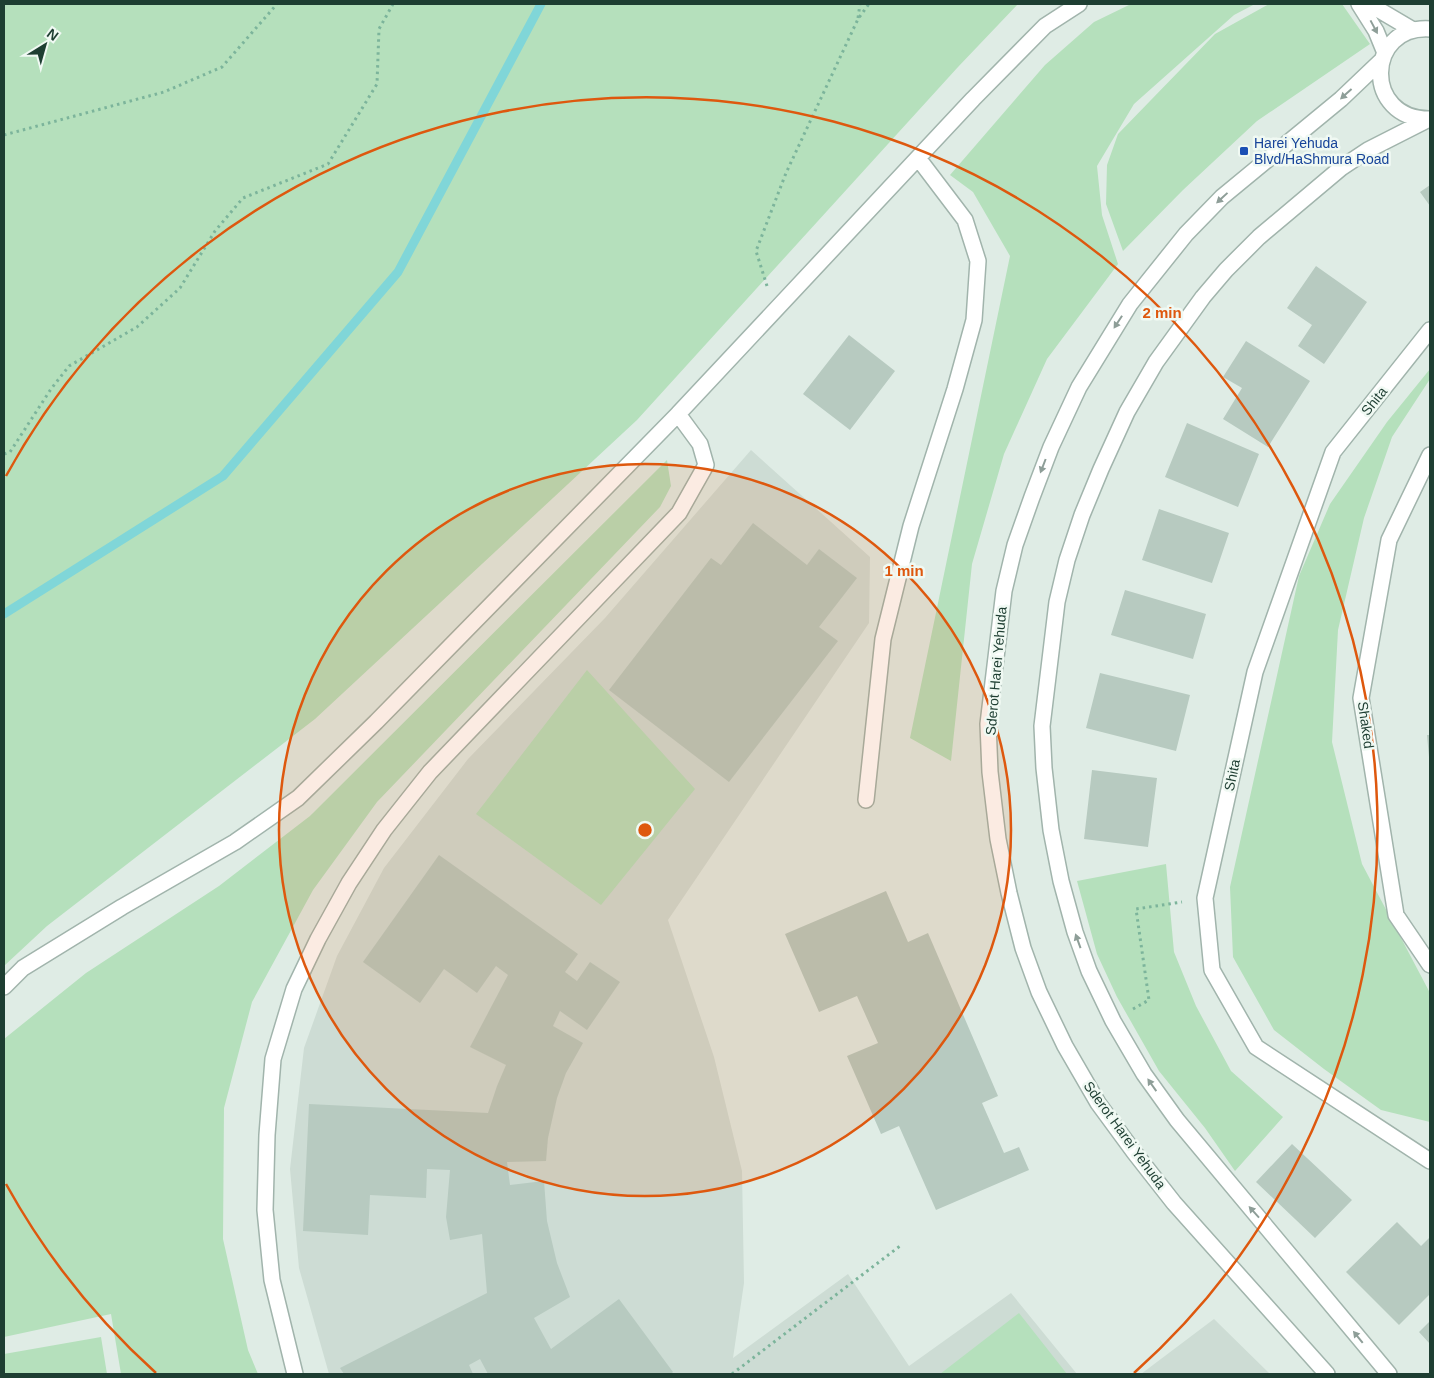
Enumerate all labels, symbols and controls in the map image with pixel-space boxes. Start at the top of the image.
north arrow [20,20,70,70]
one-way arrow [1370,20,1378,35]
text: N [44,25,62,44]
one-way arrow [1340,88,1353,99]
place label: Harei Yehuda Blvd/HaShmura Road [1254,135,1389,167]
marker: Harei Yehuda Blvd/HaShmura Road [1238,145,1250,157]
one-way arrow [1216,192,1228,204]
text: 2 min [1142,304,1182,321]
one-way arrow [1113,316,1123,329]
street label: Shita [1358,383,1390,418]
one-way arrow [1039,459,1047,473]
text: 1 min [884,562,924,579]
street label: Sderot Harei Yehuda [982,606,1010,736]
street label: Shaked [1355,700,1377,750]
street label: Shita [1221,758,1243,792]
centre of rings [636,821,654,839]
one-way arrow [1074,933,1082,948]
street label: Sderot Harei Yehuda [1081,1078,1170,1192]
one-way arrow [1147,1078,1157,1092]
one-way arrow [1248,1206,1260,1218]
one-way arrow [1352,1331,1364,1343]

